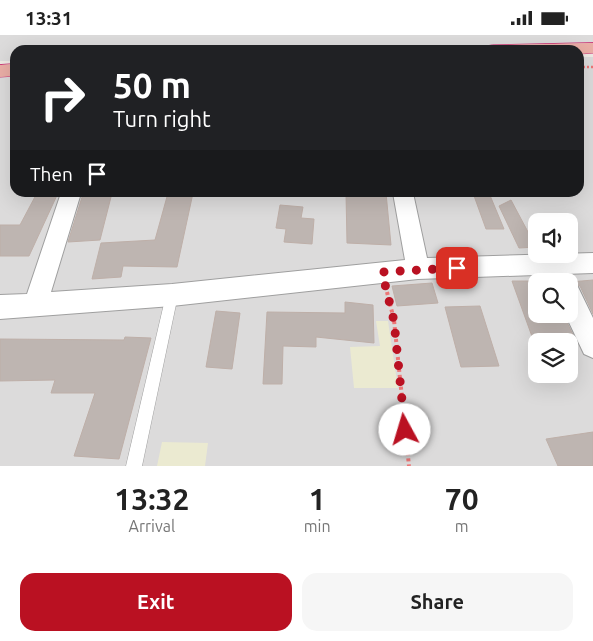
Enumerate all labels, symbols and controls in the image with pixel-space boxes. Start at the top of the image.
text: 13:31 [25,7,73,29]
icon: right [30,65,95,130]
text: 50 m [113,65,191,105]
text: Turn right [113,106,211,131]
icon: arrive [83,160,111,188]
text: Then [30,163,73,185]
map controls [528,213,578,383]
button: sound [528,213,578,263]
pin [436,247,478,289]
icon: arrive [443,254,471,282]
button: search [528,273,578,323]
button: layers [528,333,578,383]
position arrow [378,403,430,455]
text: 13:32 [114,482,189,516]
text: 1 [309,482,326,516]
text: 70 [445,482,479,516]
text: Arrival [129,517,175,535]
text: min [304,517,331,535]
text: m [455,517,469,535]
button: Exit [20,573,292,631]
button: Share [302,573,573,631]

